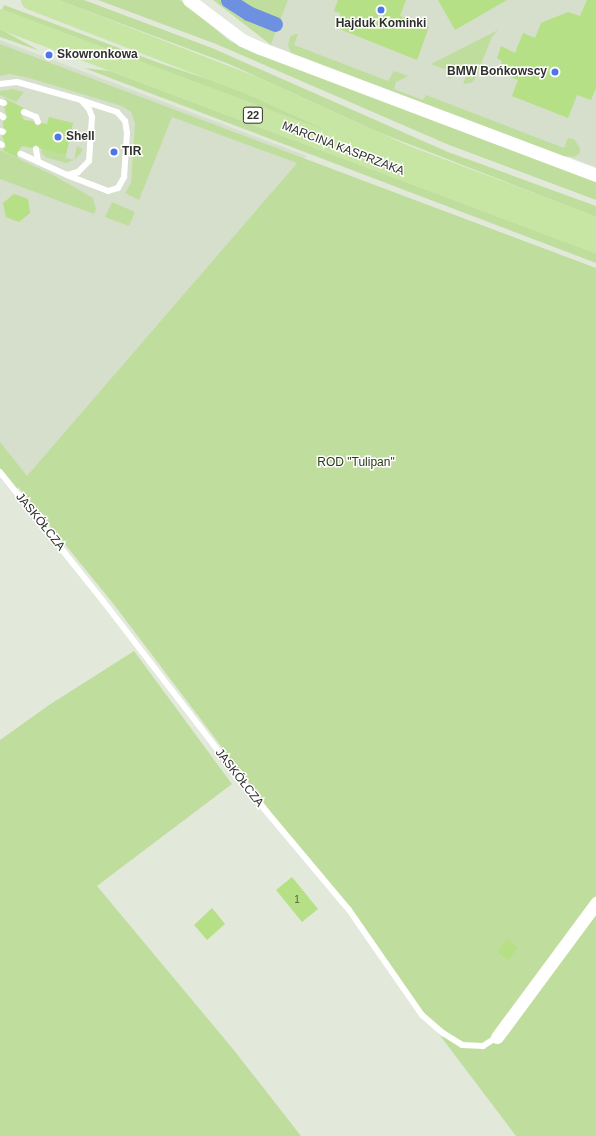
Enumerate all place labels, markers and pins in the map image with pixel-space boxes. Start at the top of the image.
marker: Hajduk Kominki [376,5,386,15]
place label: Hajduk Kominki [336,17,426,31]
place label: Skowronkowa [57,48,138,62]
marker: Skowronkowa [44,50,54,60]
place label: BMW Bońkowscy [447,65,547,79]
marker: BMW Bońkowscy [550,67,560,77]
place label: Shell [66,130,95,144]
marker: Shell [53,132,63,142]
place label: TIR [122,145,141,159]
marker: TIR [109,147,119,157]

